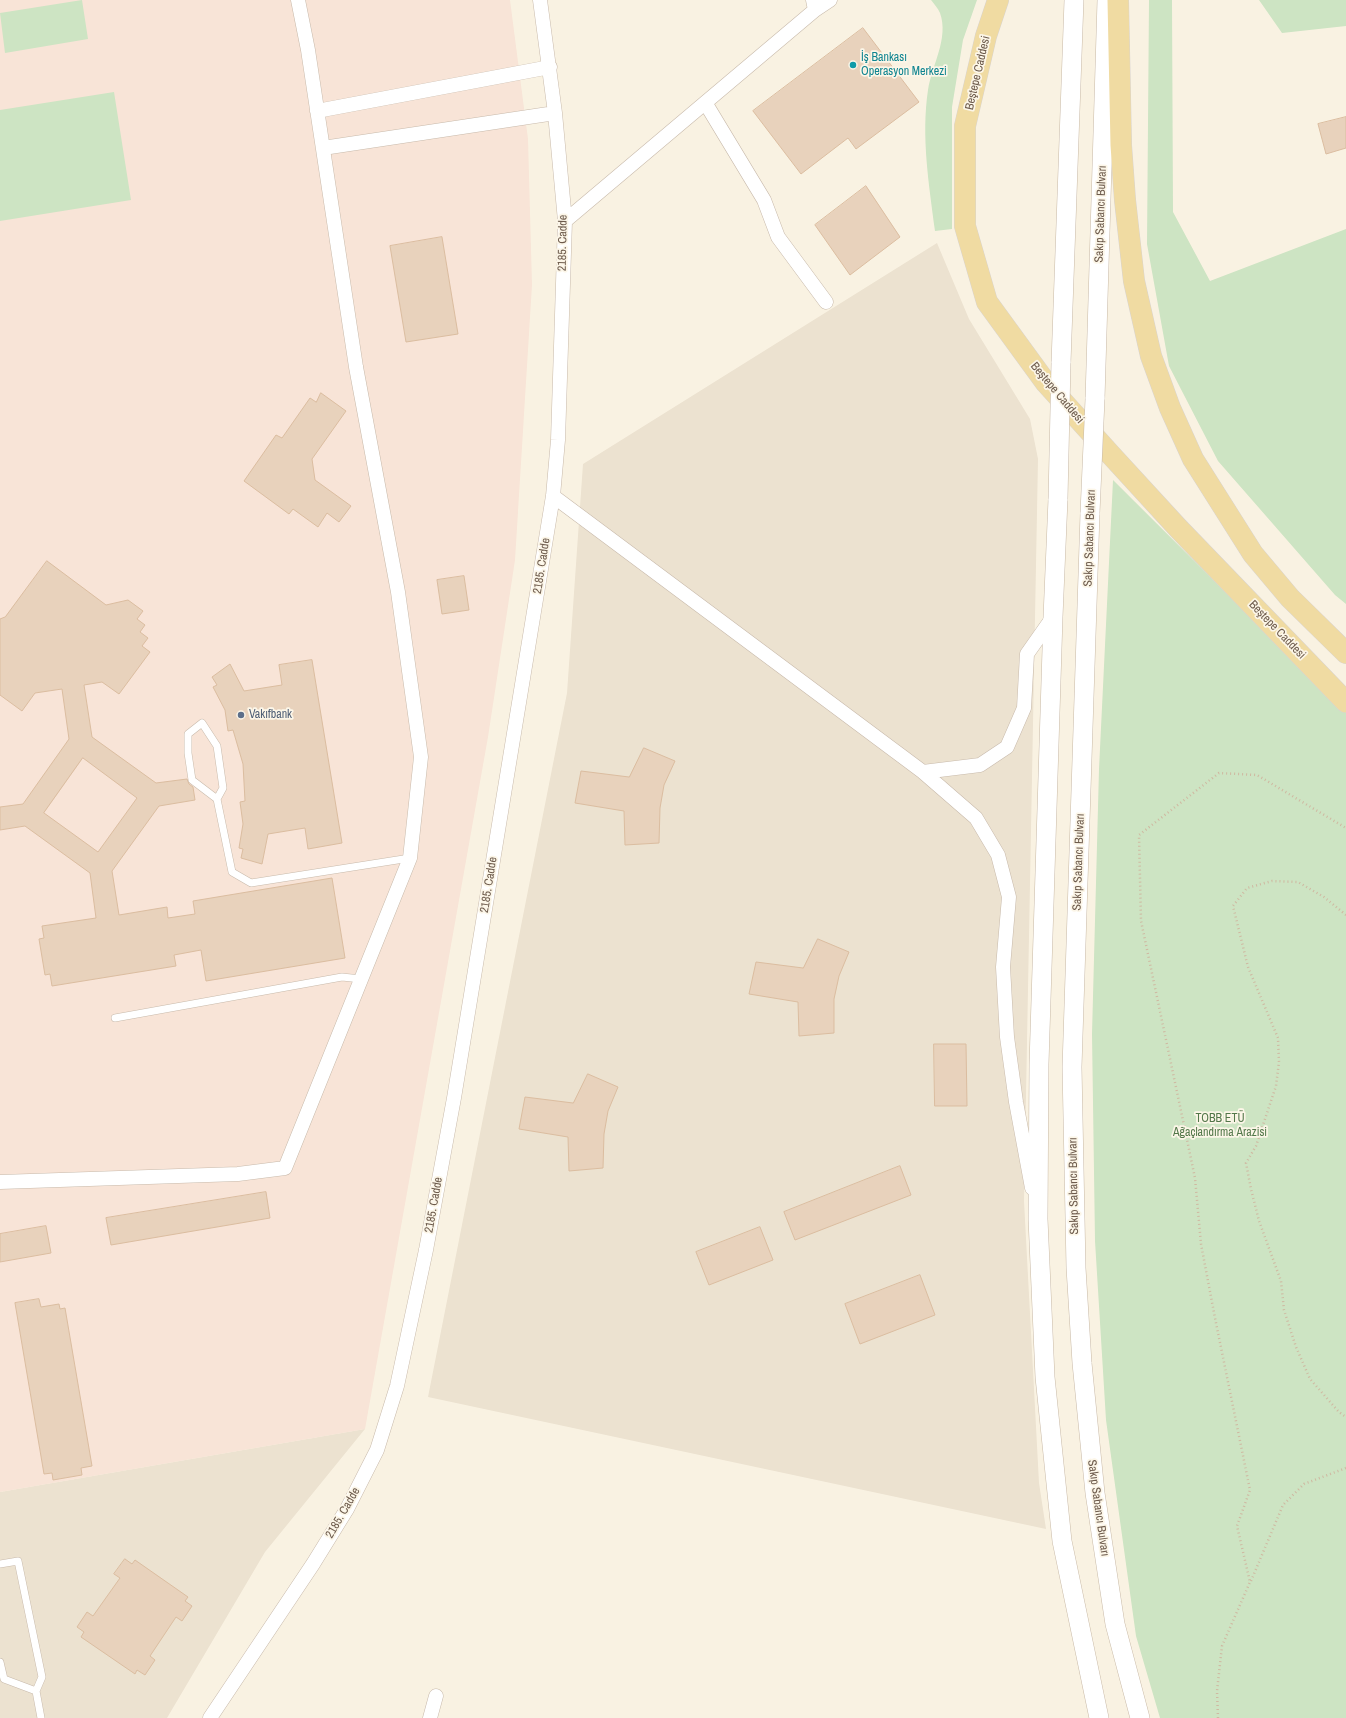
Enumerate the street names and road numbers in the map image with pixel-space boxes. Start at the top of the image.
street label: Beştepe Caddesi [962,35,994,111]
street label: Sakıp Sabancı Bulvarı [1092,165,1110,263]
street label: 2185. Cadde [555,215,571,271]
street label: Beştepe Caddesi [1027,359,1087,427]
street label: Sakıp Sabancı Bulvarı [1081,489,1099,587]
street label: 2185. Cadde [530,537,554,595]
street label: Beştepe Caddesi [1246,598,1308,662]
street label: Sakıp Sabancı Bulvarı [1070,813,1088,911]
street label: 2185. Cadde [477,856,501,914]
street label: Sakıp Sabancı Bulvarı [1066,1137,1082,1235]
street label: 2185. Cadde [422,1176,446,1234]
street label: Sakıp Sabancı Bulvarı [1084,1459,1112,1557]
street label: 2185. Cadde [323,1485,363,1541]

